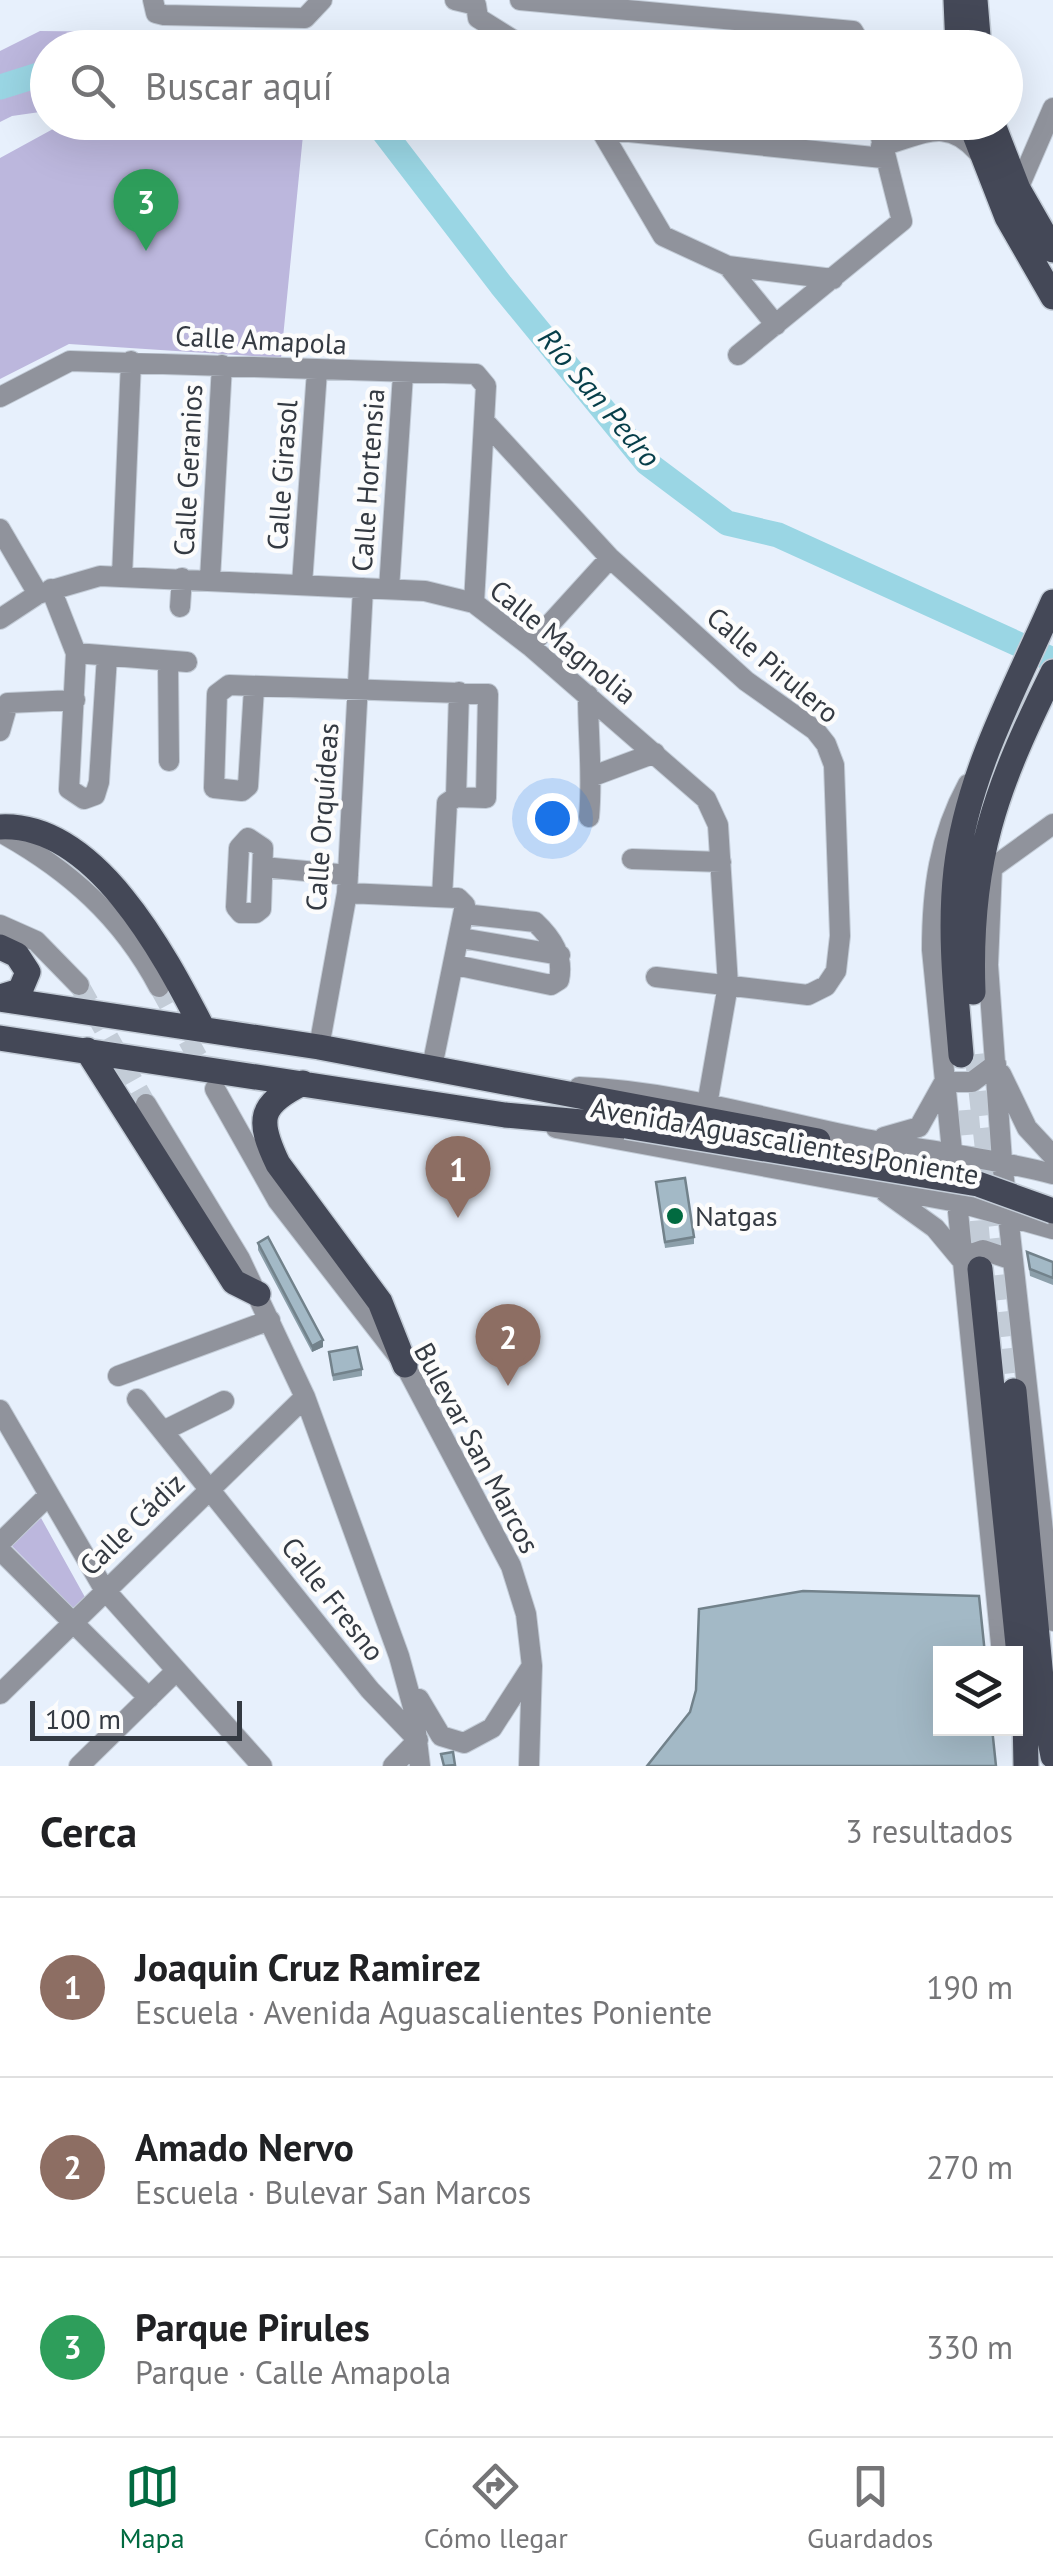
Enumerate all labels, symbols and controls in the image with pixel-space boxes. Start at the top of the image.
search box [30,30,1023,140]
icon: search [65,58,120,113]
text: Buscar aquí [145,61,333,110]
pin: 3 [114,168,178,251]
street label: Calle Amapola [174,317,348,362]
water label: Río San Pedro [530,319,670,475]
street label: Calle Geranios [165,383,210,557]
street label: Calle Hortensia [343,387,392,573]
street label: Calle Girasol [258,399,305,551]
street label: Calle Magnolia [482,571,644,712]
street label: Calle Pirulero [699,598,847,731]
street label: Calle Orquídeas [296,722,347,912]
your location [527,793,578,844]
street label: Avenida Aguascalientes Poniente [588,1088,982,1193]
pin: 1 [426,1136,490,1218]
place label: Natgas [695,1197,778,1234]
marker: Natgas [664,1205,686,1227]
pin: 2 [476,1304,540,1386]
street label: Bulevar San Marcos [406,1336,549,1560]
street label: Calle Cádiz [71,1464,192,1583]
street label: Calle Fresno [273,1529,393,1668]
map controls [933,1646,1023,1736]
button: layers [933,1646,1023,1736]
scale bar [30,1696,242,1741]
text: 100 m [45,1700,121,1737]
text: Cerca [40,1804,137,1859]
text: 3 resultados [845,1810,1013,1852]
text: Joaquin Cruz Ramirez [135,1942,481,1991]
text: 1 [63,1966,82,2008]
text: 190 m [926,1966,1013,2008]
text: Escuela · Avenida Aguascalientes Poniente [135,1991,712,2033]
text: Amado Nervo [135,2122,354,2171]
text: 2 [63,2146,82,2188]
text: 270 m [926,2146,1013,2188]
text: Escuela · Bulevar San Marcos [135,2171,531,2213]
text: Parque Pirules [135,2302,370,2351]
text: 3 [63,2326,82,2368]
text: 330 m [926,2326,1013,2368]
text: Parque · Calle Amapola [135,2351,451,2393]
tab: Mapa [120,2459,185,2556]
tab: Cómo llegar [424,2459,568,2556]
tab: Guardados [807,2459,933,2556]

